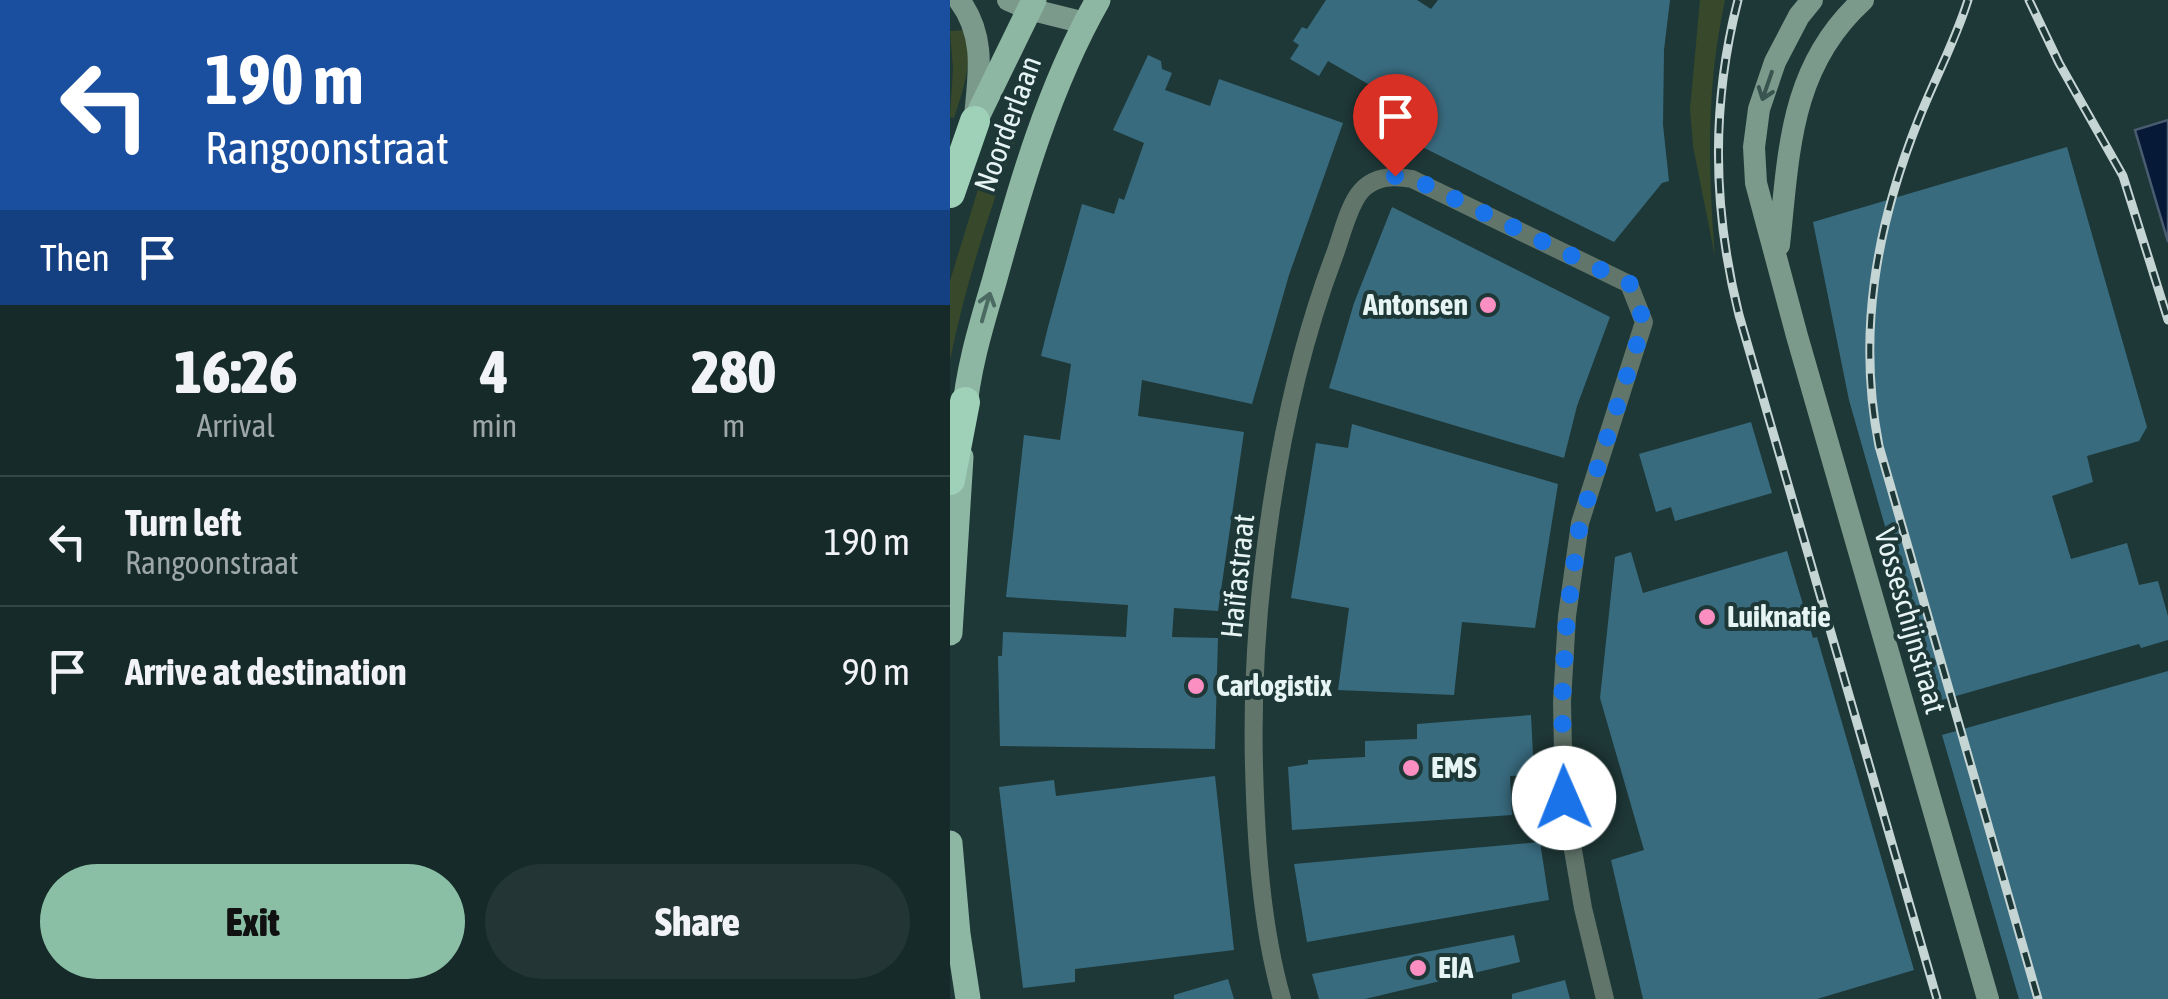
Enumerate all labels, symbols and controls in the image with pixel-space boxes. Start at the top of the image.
text: 190 m [205,39,364,119]
icon: left [40,40,170,170]
street label: Noorderlaan [967,51,1047,196]
one-way arrow [1757,69,1775,100]
pin [1353,74,1438,177]
icon: arrive [1368,89,1423,144]
text: Rangoonstraat [205,122,449,174]
icon: arrive [130,230,185,285]
text: Then [40,236,110,279]
place label: Antonsen [1362,287,1468,321]
one-way arrow [978,292,997,323]
marker: Antonsen [1477,294,1499,316]
text: 16:26 [174,337,297,406]
text: 4 [480,337,509,406]
text: 280 [691,337,776,406]
text: Arrival [197,407,275,444]
text: min [471,407,517,444]
text: m [722,407,745,444]
text: Turn left [125,501,241,544]
street label: Haïfastraat [1214,512,1260,640]
icon: left [40,514,95,569]
text: 190 m [824,520,910,563]
street label: Vosseschijnstraat [1868,524,1954,717]
text: Rangoonstraat [125,544,298,581]
place label: Luiknatie [1727,599,1831,633]
marker: Luiknatie [1696,606,1718,628]
icon: arrive [40,644,95,699]
text: Arrive at destination [125,650,407,693]
text: 90 m [842,650,910,693]
place label: Carlogistix [1216,668,1332,702]
marker: Carlogistix [1185,675,1207,697]
position arrow [1512,746,1616,850]
place label: EMS [1431,750,1477,784]
marker: EMS [1400,757,1422,779]
button: Exit [40,864,465,979]
button: Share [485,864,910,979]
place label: EIA [1438,950,1473,984]
marker: EIA [1407,957,1429,979]

